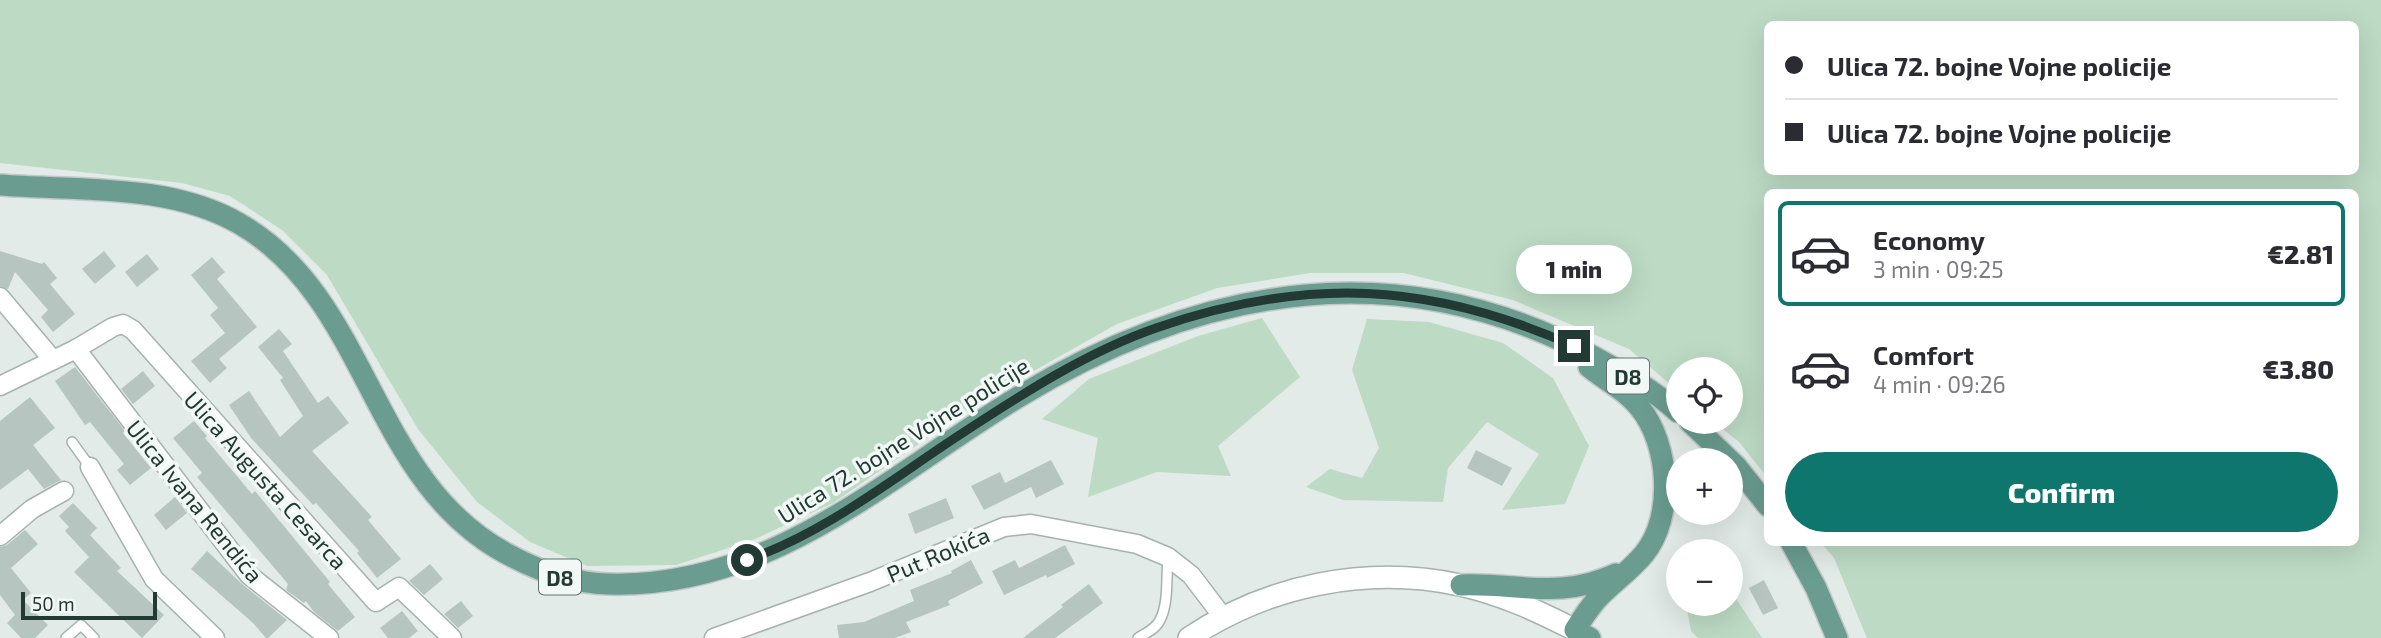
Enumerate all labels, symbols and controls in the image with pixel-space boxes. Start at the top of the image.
text: Ulica 72. bojne Vojne policije [1827,50,2171,81]
text: Ulica 72. bojne Vojne policije [1827,117,2171,148]
icon: car [1789,222,1852,285]
text: Economy [1873,224,1985,255]
text: €2.81 [2267,238,2334,269]
callout: 1 min [1516,244,1632,294]
text: 1 min [1546,255,1602,283]
text: 3 min · 09:25 [1873,255,2004,283]
route end [1558,330,1590,362]
icon: car [1789,337,1852,400]
text: Comfort [1873,339,1974,370]
street label: Ulica 72. bojne Vojne policije [772,351,1034,529]
text: €3.80 [2263,353,2334,384]
map controls [1666,357,1743,616]
button: locate [1666,357,1743,434]
road number: D8 [1607,358,1649,394]
text: 4 min · 09:26 [1873,370,2006,398]
street label: Ulica Augusta Cesarca [178,385,354,575]
street label: Ulica Ivana Rendića [121,414,269,588]
button: + [1666,448,1743,525]
button: Confirm [1785,452,2338,532]
street label: Put Rokića [882,520,994,588]
button: − [1666,539,1743,616]
route start [731,544,763,576]
road number: D8 [539,560,581,594]
scale bar [21,589,158,621]
text: 50 m [32,592,75,615]

